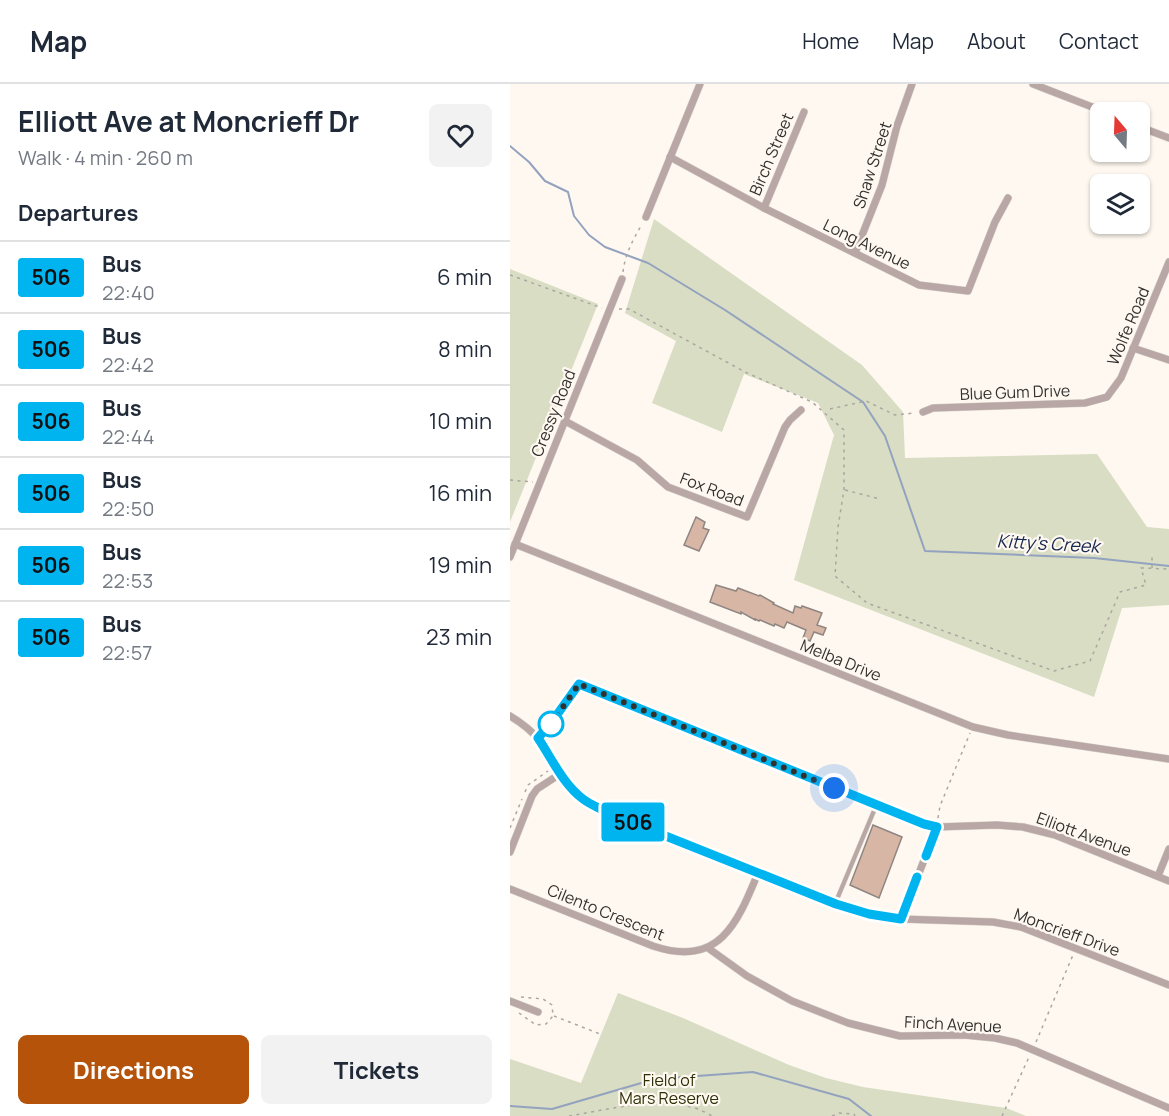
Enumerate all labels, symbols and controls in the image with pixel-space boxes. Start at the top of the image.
text: Map [30,22,87,60]
text: Home [802,27,859,55]
text: Map [892,27,934,55]
text: About [967,27,1026,55]
text: Contact [1059,27,1139,55]
text: Elliott Ave at Moncrieff Dr [18,102,359,140]
north arrow [1090,102,1150,162]
map controls [1090,102,1150,234]
button: heart [429,104,492,167]
street label: Birch Street [744,109,798,199]
street label: Shaw Street [848,119,896,211]
text: Walk · 4 min · 260 m [18,144,193,171]
button: layers [1090,174,1150,234]
text: Departures [18,198,138,228]
street label: Long Avenue [820,213,914,275]
text: Bus [102,249,142,279]
text: 6 min [437,262,492,292]
text: 506 [31,263,71,291]
text: 22:40 [102,279,155,306]
street label: Wolfe Road [1102,283,1154,369]
text: Bus [102,321,142,351]
text: 8 min [438,334,492,364]
text: 506 [31,335,71,363]
text: 22:42 [102,351,154,378]
street label: Cressy Road [525,366,581,460]
street label: Blue Gum Drive [959,379,1071,405]
text: Bus [102,393,142,423]
text: 10 min [429,406,492,436]
text: 506 [31,407,71,435]
text: 22:44 [102,423,155,450]
text: Bus [102,465,142,495]
street label: Fox Road [677,467,747,511]
text: 16 min [429,478,492,508]
text: 506 [31,479,71,507]
text: 22:50 [102,495,155,522]
water label: Kitty's Creek [996,528,1103,558]
text: Bus [102,537,142,567]
text: 19 min [429,550,492,580]
text: 506 [31,551,71,579]
text: 22:53 [102,567,153,594]
text: Bus [102,609,142,639]
text: 23 min [426,622,492,652]
text: 506 [31,623,71,651]
street label: Melba Drive [797,634,885,686]
text: 22:57 [102,639,152,666]
unlabelled marker [538,711,564,737]
your location [819,773,849,803]
line badge: 506 [598,802,668,842]
street label: Elliott Avenue [1033,807,1135,861]
text: 506 [613,808,653,836]
street label: Cilento Crescent [544,878,668,946]
street label: Moncrieff Drive [1011,903,1123,961]
street label: Finch Avenue [904,1010,1002,1038]
button: Directions [18,1035,249,1104]
button: Tickets [261,1035,492,1104]
park label: Field of Mars Reserve [619,1069,719,1109]

